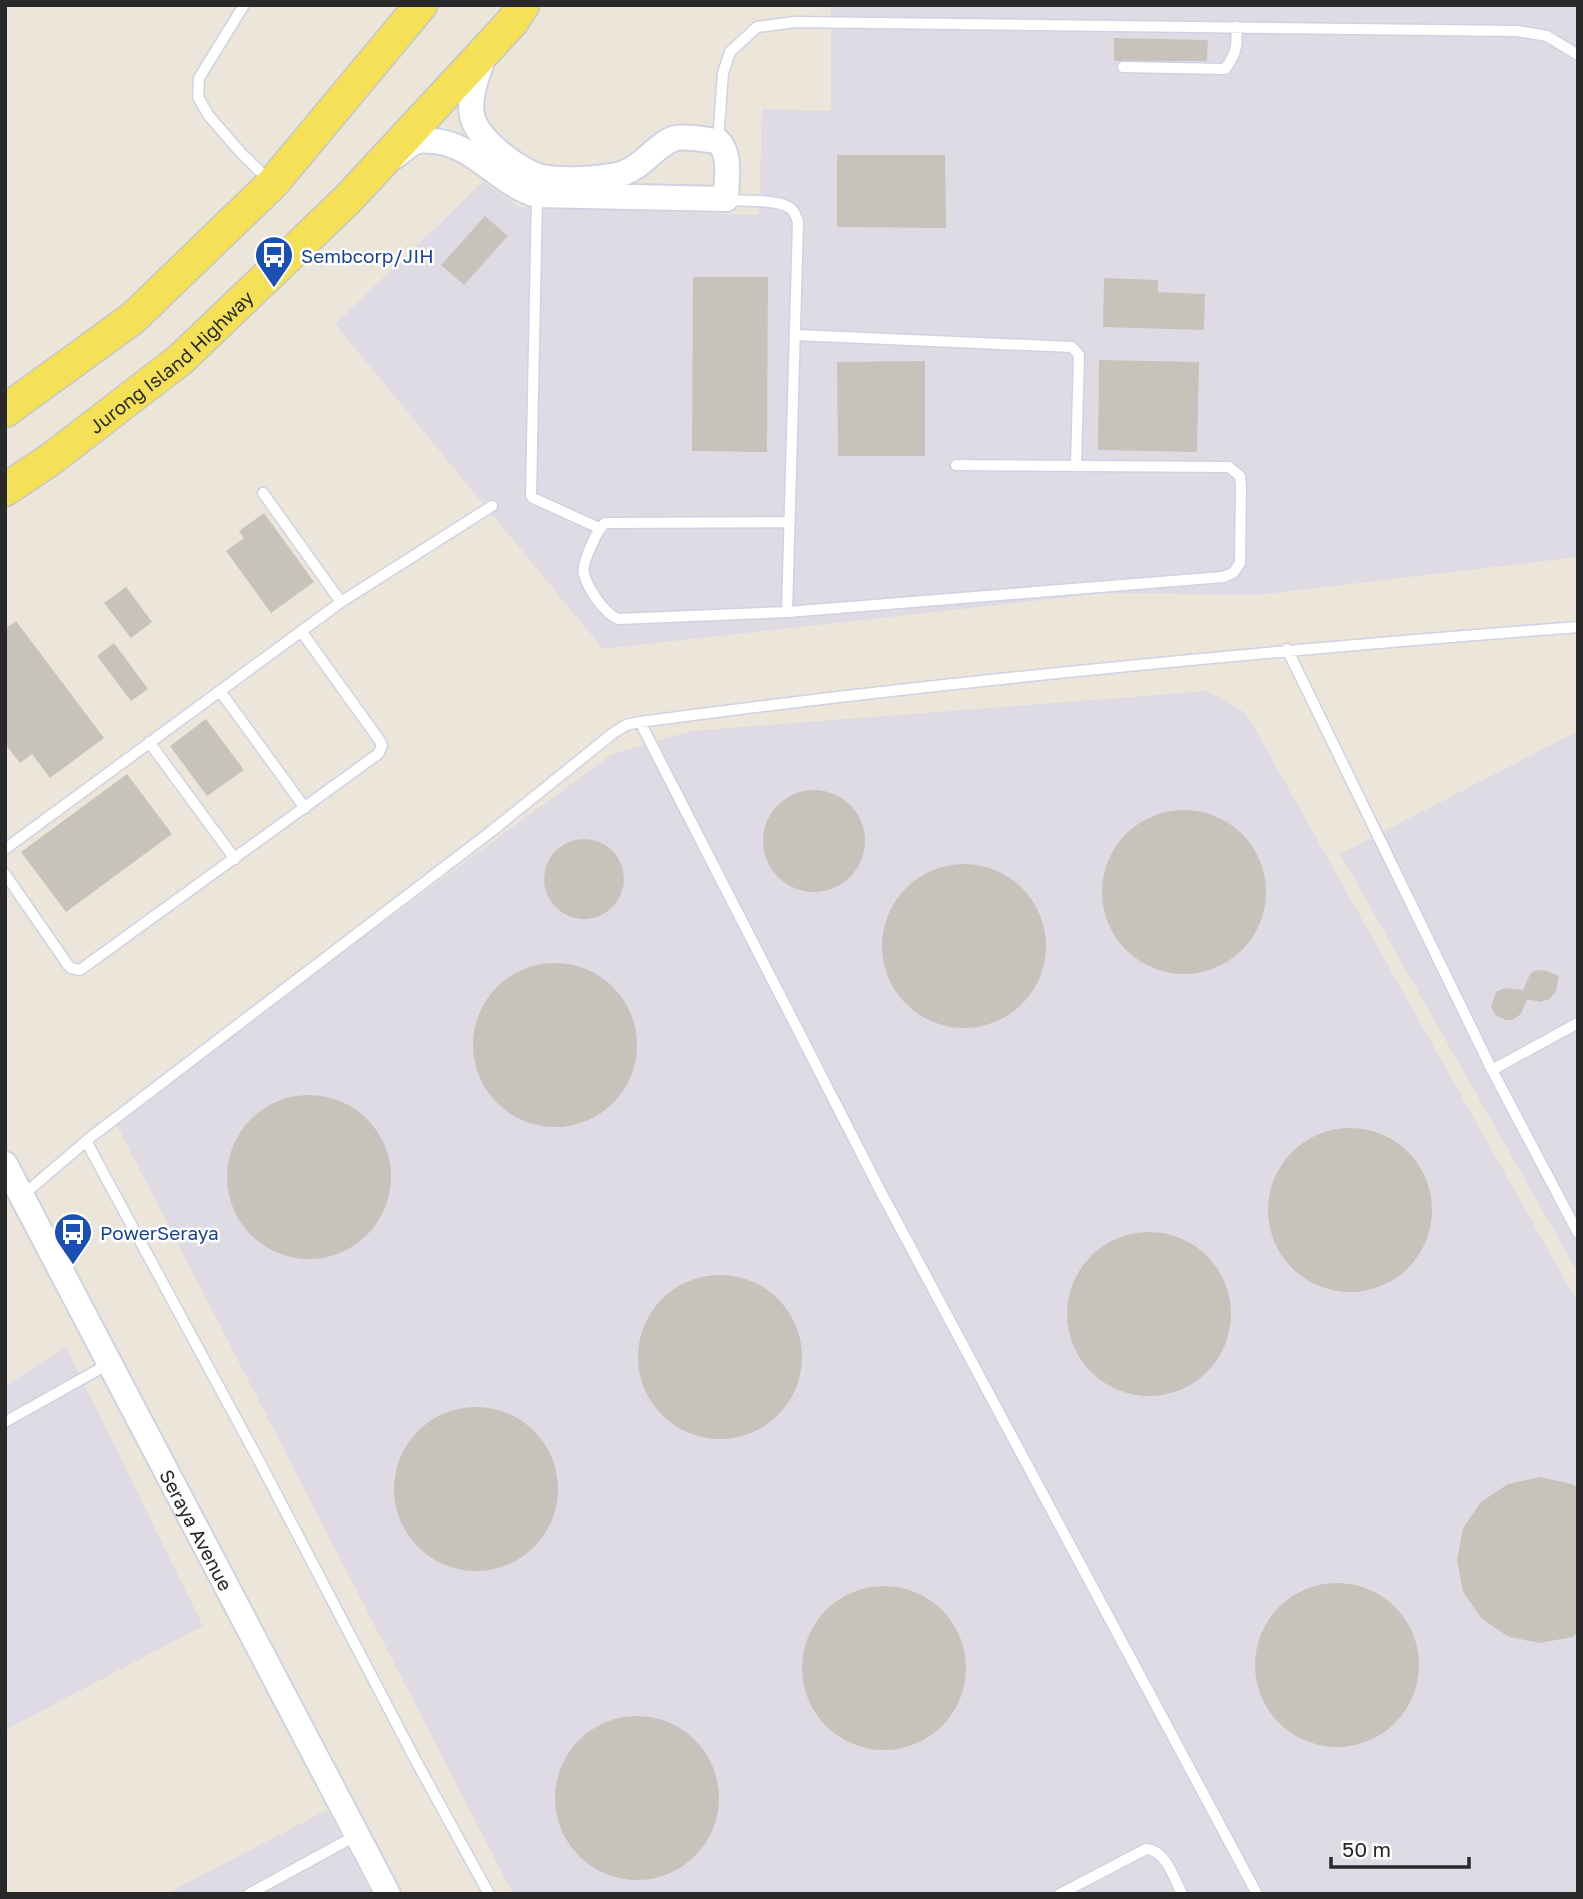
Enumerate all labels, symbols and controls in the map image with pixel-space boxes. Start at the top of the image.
bus stop icon: Sembcorp/JIH [253,234,295,289]
place label: Sembcorp/JIH [301,244,434,267]
street label: Jurong Island Highway [84,285,258,437]
bus stop icon: PowerSeraya [52,1211,94,1266]
place label: PowerSeraya [100,1221,219,1244]
street label: Seraya Avenue [156,1465,238,1594]
scale bar [1331,1826,1469,1870]
text: 50 m [1342,1836,1391,1862]

